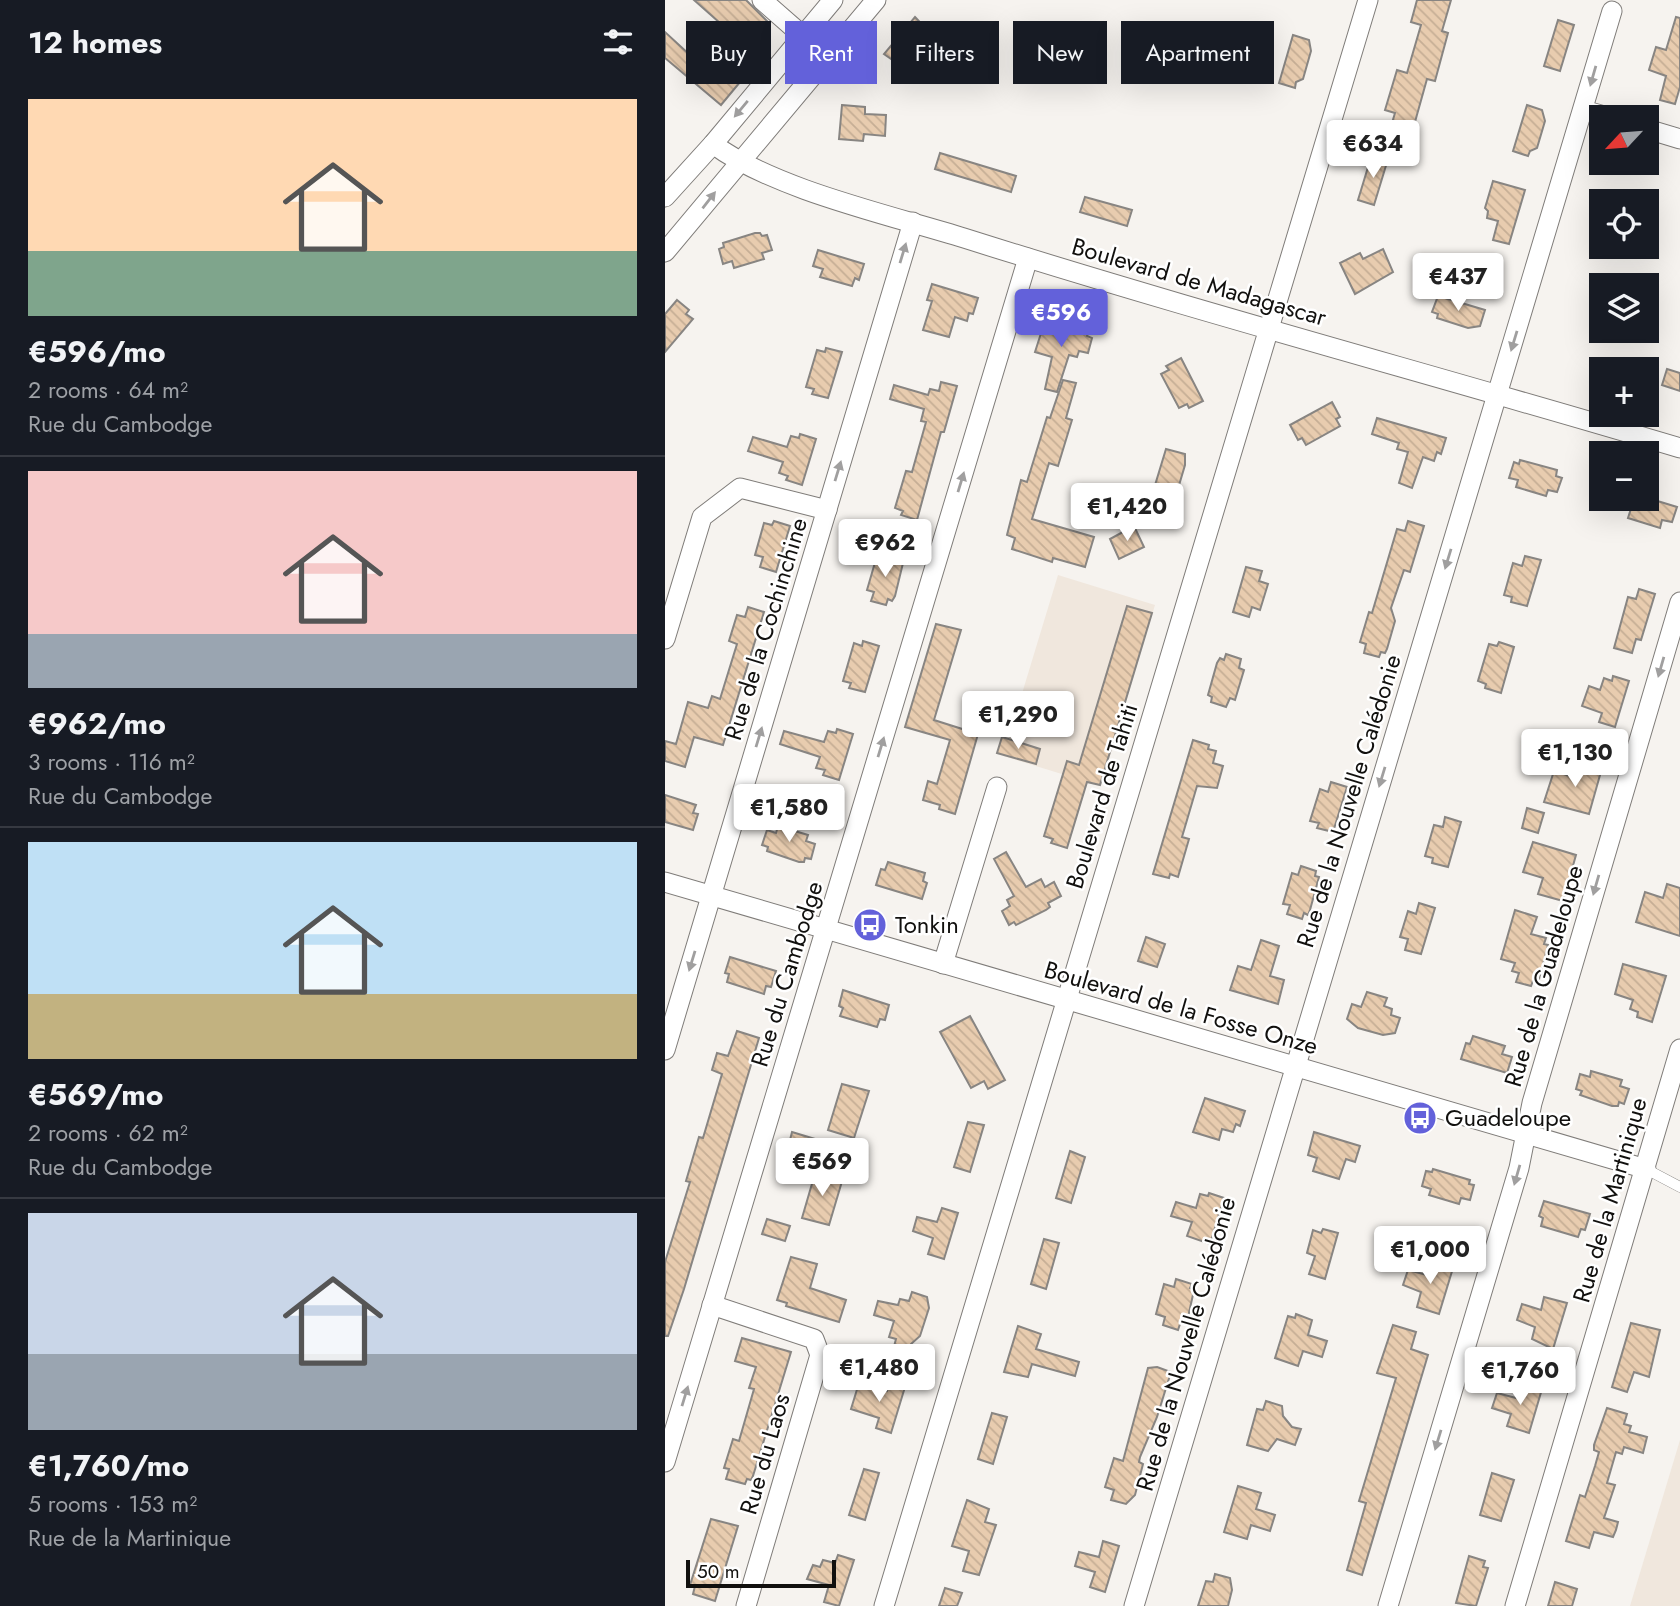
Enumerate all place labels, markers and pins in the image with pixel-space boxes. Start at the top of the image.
pin: €634 [1332,120,1414,180]
pin: €437 [1417,254,1499,313]
pin: €596 [1020,290,1102,349]
pin: €1,420 [1070,484,1184,543]
pin: €962 [844,520,926,579]
pin: €1,290 [961,692,1075,751]
pin: €1,130 [1518,730,1632,789]
pin: €1,580 [732,784,846,844]
bus stop icon: Tonkin [851,906,889,944]
place label: Tonkin [895,907,959,942]
bus stop icon: Guadeloupe [1401,1099,1439,1137]
place label: Guadeloupe [1445,1100,1571,1135]
pin: €569 [781,1138,863,1198]
pin: €1,000 [1373,1226,1487,1286]
pin: €1,480 [822,1344,936,1404]
pin: €1,760 [1463,1348,1577,1407]

